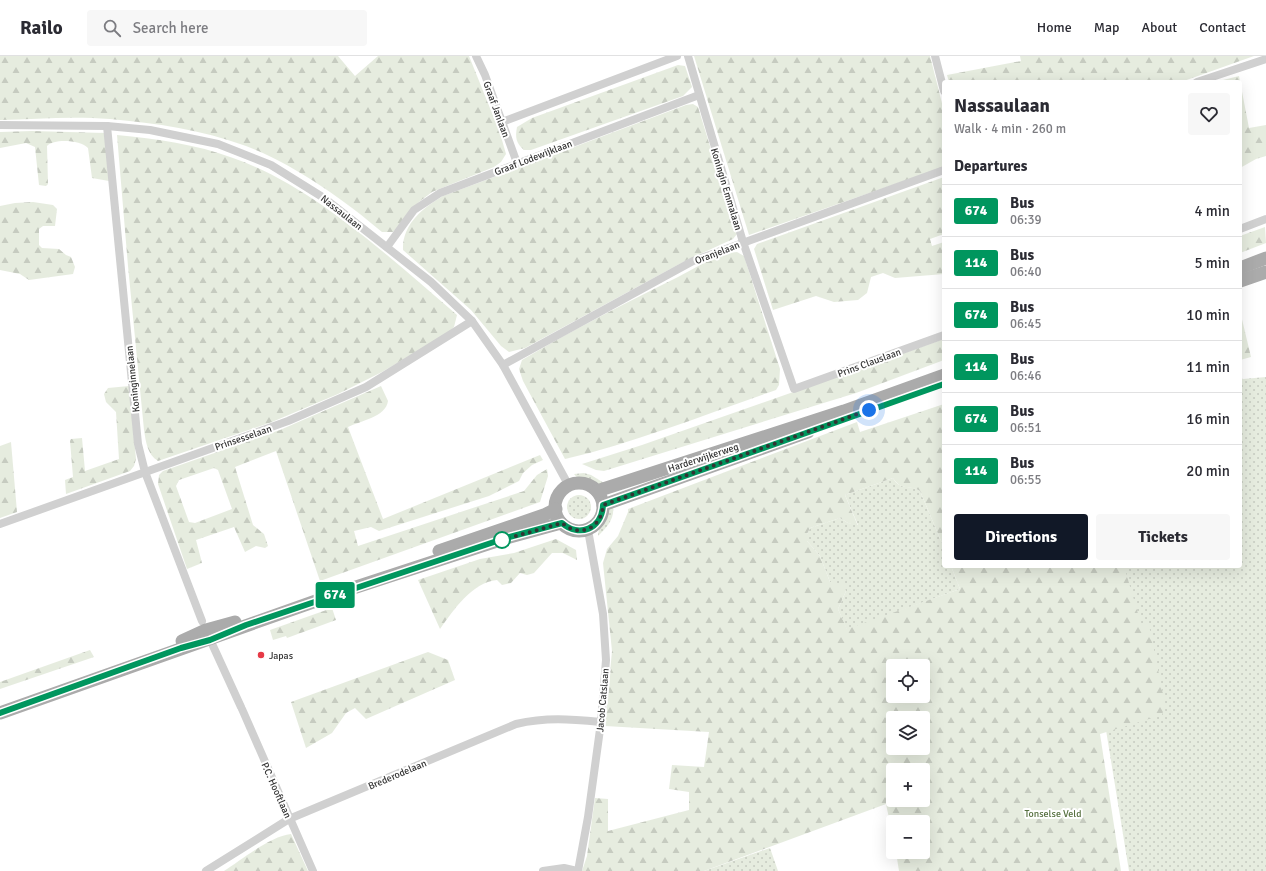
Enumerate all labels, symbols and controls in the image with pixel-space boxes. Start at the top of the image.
search box [87,10,367,46]
text: Railo [20,16,63,40]
icon: search [101,17,123,39]
text: Search here [133,19,208,37]
text: Home [1037,19,1072,36]
text: Map [1094,19,1119,36]
text: About [1141,19,1177,36]
text: Contact [1199,19,1246,36]
street label: Graaf Janlaan [480,80,512,139]
button: heart [1188,93,1230,135]
text: Nassaulaan [954,94,1050,118]
text: Walk · 4 min · 260 m [954,121,1066,137]
street label: Graaf Lodewijklaan [493,138,574,178]
street label: Koningin Emmalaan [708,147,744,232]
text: Departures [954,157,1027,175]
street label: Nassaulaan [318,193,365,233]
text: Bus [1010,194,1034,212]
text: 674 [965,202,987,219]
text: 4 min [1194,202,1230,220]
text: 06:39 [1010,212,1042,228]
street label: Oranjelaan [693,239,741,267]
text: Bus [1010,246,1034,264]
text: 114 [965,254,987,271]
text: 5 min [1194,254,1230,272]
text: 06:40 [1010,264,1042,280]
text: Bus [1010,298,1034,316]
text: 674 [965,306,987,323]
text: 10 min [1186,306,1230,324]
text: 06:45 [1010,316,1042,332]
street label: Koninginnelaan [124,345,142,413]
street label: Prins Clauslaan [836,346,903,380]
text: Bus [1010,350,1034,368]
text: 114 [965,358,987,375]
text: 11 min [1186,358,1230,376]
text: 06:46 [1010,368,1042,384]
your location [859,400,879,420]
text: Bus [1010,402,1034,420]
text: 674 [965,410,987,427]
text: 16 min [1186,410,1230,428]
text: 06:51 [1010,420,1042,436]
street label: Prinsesselaan [213,423,273,453]
street label: Harderwijkerweg [666,441,740,475]
text: Bus [1010,454,1034,472]
text: 114 [965,462,987,479]
text: 20 min [1186,462,1230,480]
text: 06:55 [1010,472,1042,488]
button: Directions [954,514,1088,560]
button: Tickets [1096,514,1230,560]
unlabelled marker [493,531,511,549]
line badge: 674 [312,582,358,608]
text: 674 [324,586,346,603]
marker: Japas [256,650,266,660]
place label: Japas [269,650,294,662]
map controls [886,659,930,859]
button: locate [886,659,930,703]
street label: Jacob Catslaan [594,668,612,732]
button: layers [886,711,930,755]
street label: Brederodelaan [366,757,428,793]
street label: P.C. Hooftlaan [258,761,294,820]
button: + [886,763,930,807]
park label: Tonselse Veld [1024,808,1082,820]
button: − [886,815,930,859]

